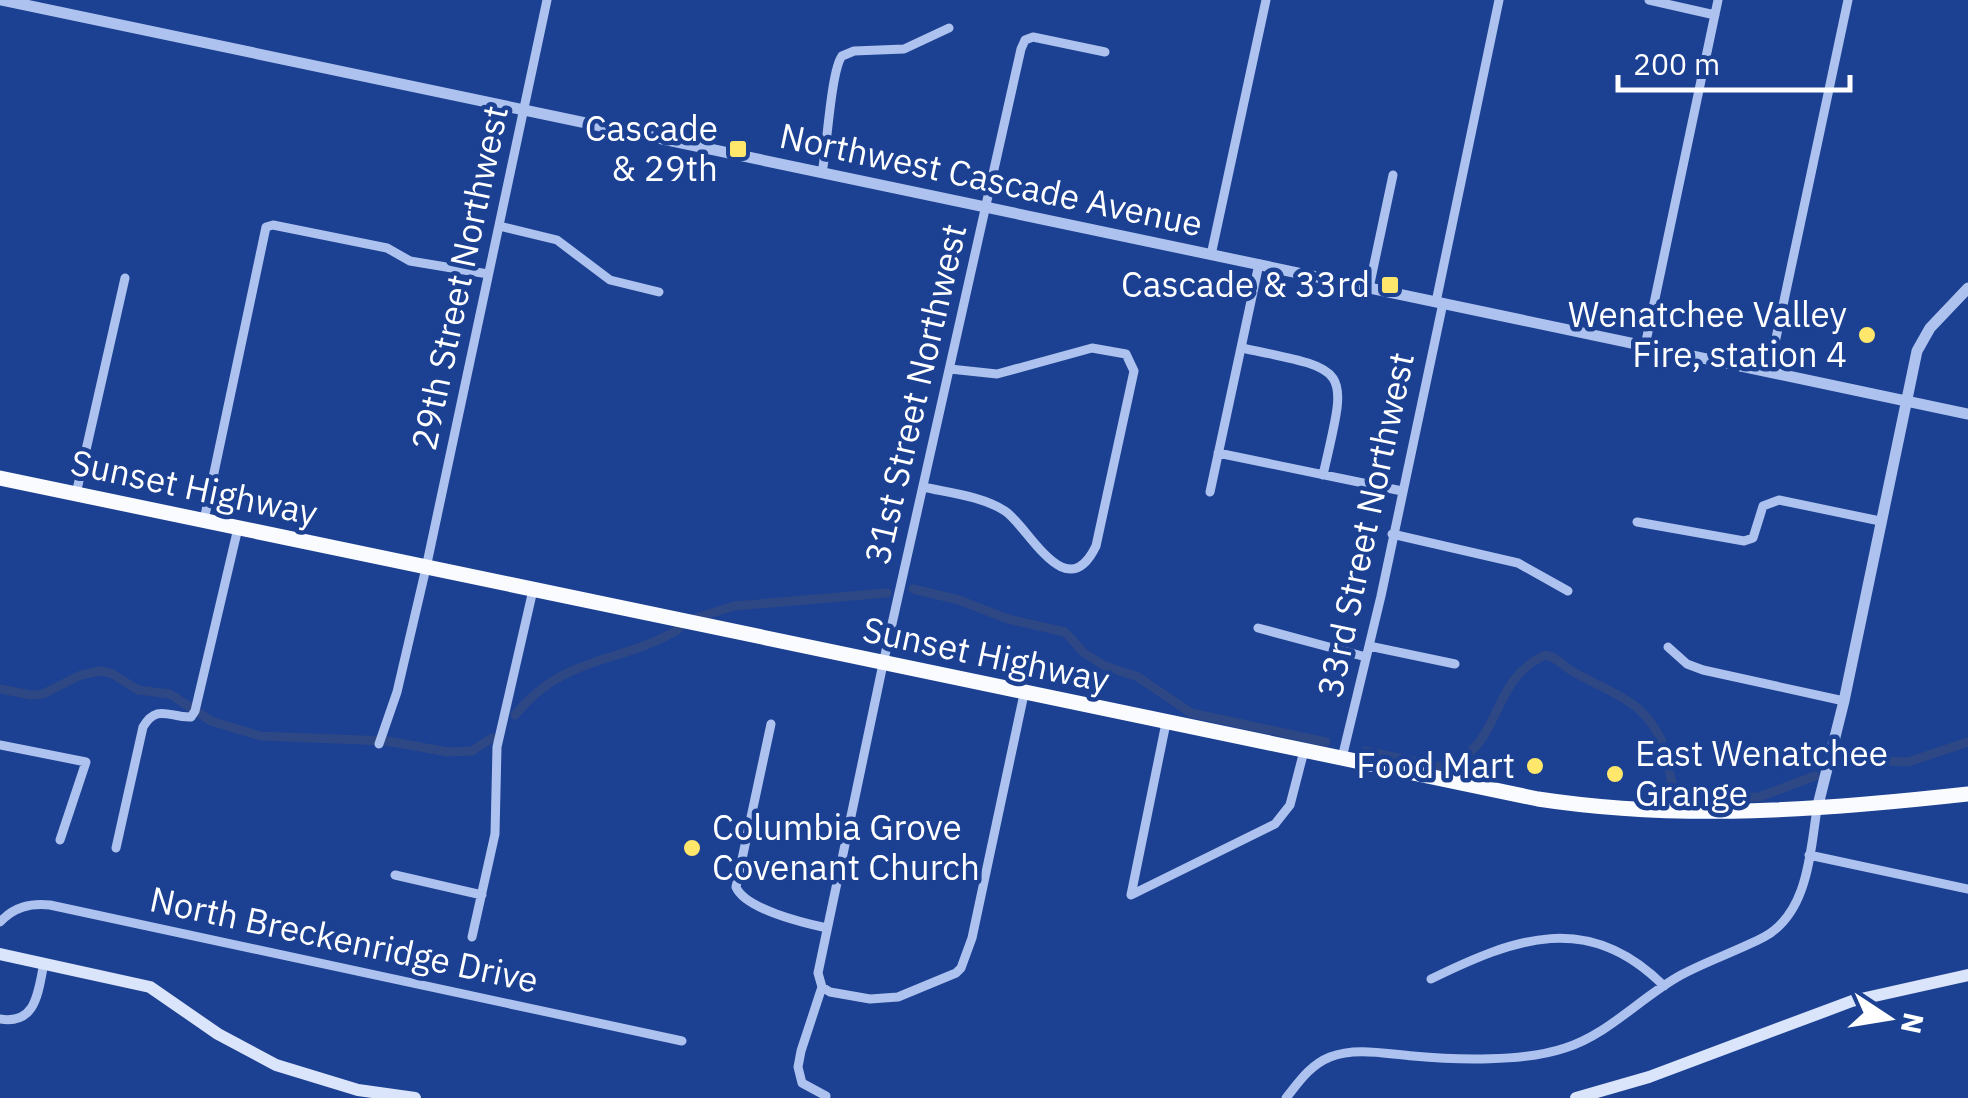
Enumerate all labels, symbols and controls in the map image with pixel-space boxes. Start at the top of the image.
scale bar [1618,30,1850,92]
text: 200 m [1633,44,1720,83]
street label: 29th Street Northwest [400,101,518,454]
place label: Cascade & 29th [585,105,718,191]
street label: Northwest Cascade Avenue [776,112,1207,246]
marker: Cascade & 29th [727,138,749,160]
street label: 31st Street Northwest [853,219,977,568]
place label: Cascade & 33rd [1121,261,1370,307]
marker: Cascade & 33rd [1379,274,1401,296]
place label: Wenatchee Valley Fire, station 4 [1568,291,1847,377]
marker: Wenatchee Valley Fire, station 4 [1856,324,1878,346]
street label: 33rd Street Northwest [1306,348,1424,702]
street label: Sunset Highway [67,438,322,536]
street label: Sunset Highway [859,605,1114,703]
place label: East Wenatchee Grange [1635,730,1888,816]
place label: Food Mart [1356,742,1515,788]
marker: Food Mart [1524,755,1546,777]
marker: East Wenatchee Grange [1604,763,1626,785]
place label: Columbia Grove Covenant Church [712,804,980,890]
marker: Columbia Grove Covenant Church [681,837,703,859]
street label: North Breckenridge Drive [146,875,543,1003]
north arrow [1838,968,1938,1068]
text: N [1893,1010,1933,1037]

